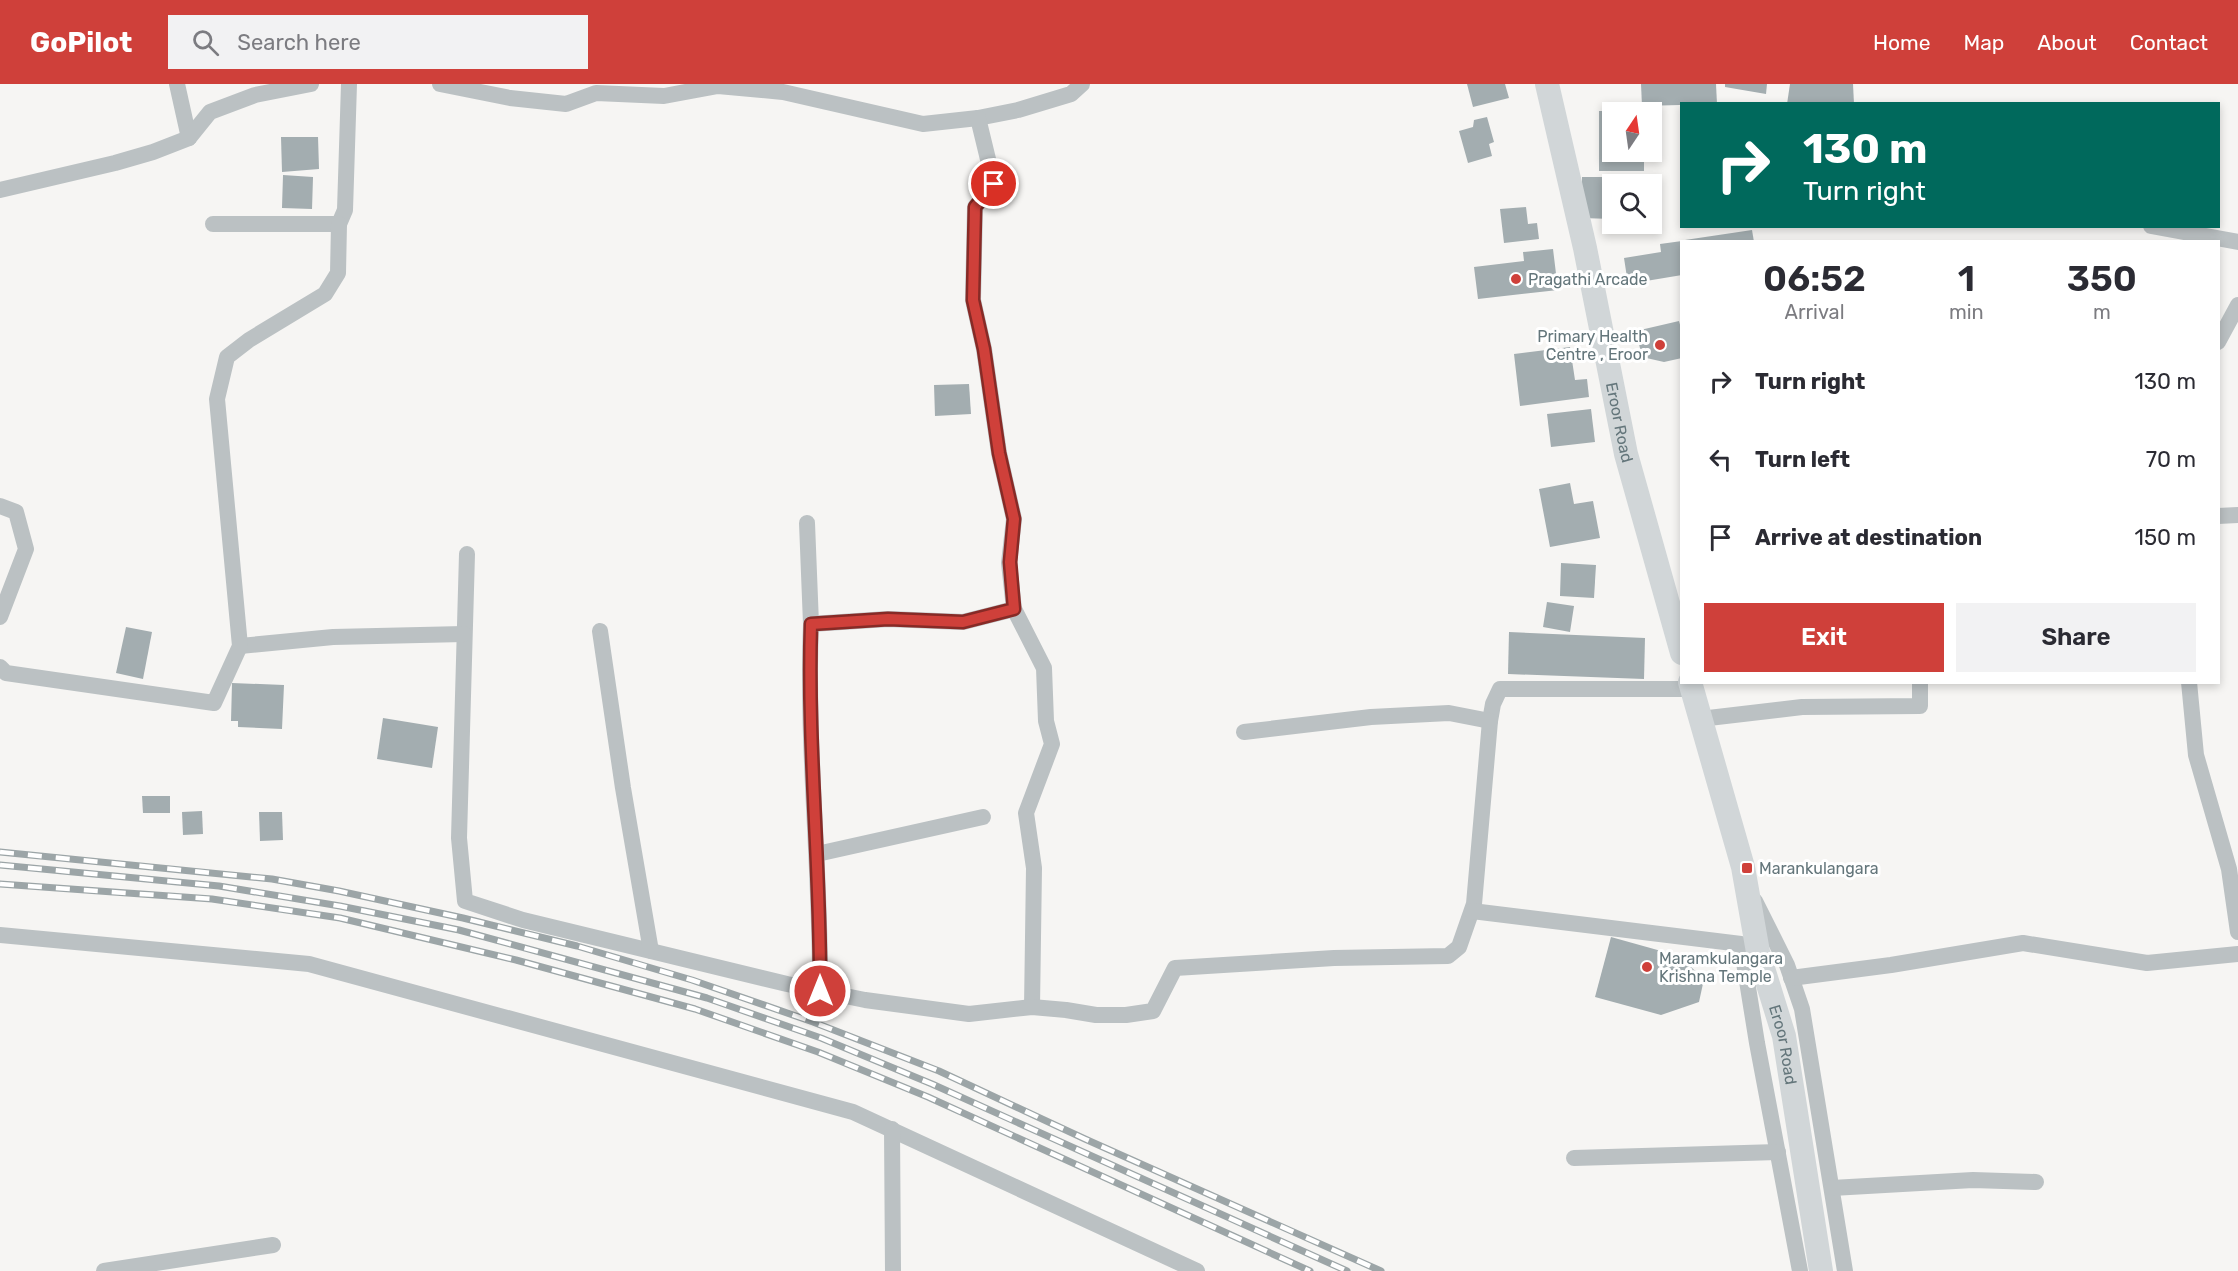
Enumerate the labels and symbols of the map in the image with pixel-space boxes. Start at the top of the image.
north arrow [1602,102,1662,162]
pin [968,158,1019,209]
place label: Pragathi Arcade [1528,270,1648,289]
marker: Pragathi Arcade [1509,272,1523,286]
place label: Primary Health Centre , Eroor [1537,327,1648,364]
marker: Primary Health Centre , Eroor [1653,338,1667,352]
street label: Eroor Road [1602,380,1637,465]
place label: Marankulangara [1759,859,1878,878]
marker: Marankulangara [1740,861,1754,875]
place label: Maramkulangara Krishna Temple [1659,949,1783,986]
position arrow [788,959,852,1023]
marker: Maramkulangara Krishna Temple [1640,960,1654,974]
street label: Eroor Road [1765,1002,1801,1086]

